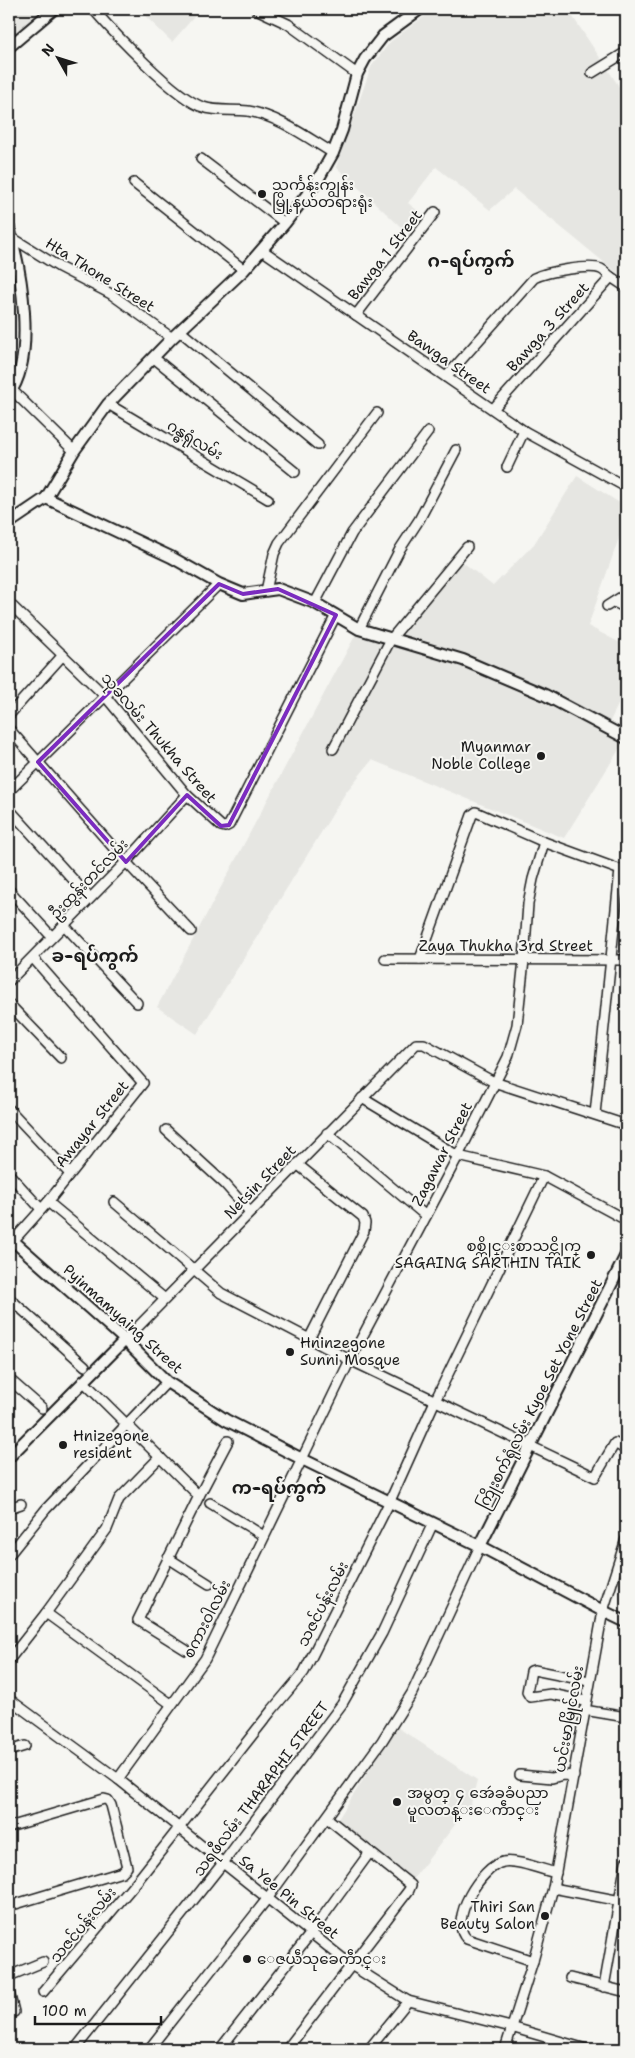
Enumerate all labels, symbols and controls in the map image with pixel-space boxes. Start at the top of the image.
north arrow [32,32,82,82]
text: N [37,40,58,60]
place label: သင်္ကန်းကျွန်း မြို့နယ်တရားရုံး [272,175,373,214]
marker: သင်္ကန်းကျွန်း မြို့နယ်တရားရုံး [256,188,268,200]
street label: Bawga 1 Street [343,206,427,304]
street label: Hta Thone Street [42,233,158,317]
district label: ဂ-ရပ်ကွက် [428,249,514,275]
street label: Bawga 3 Street [502,278,594,376]
street label: Bawga Street [403,326,495,398]
street label: ဂန္ဓရုံလမ်း [162,415,227,467]
street label: သုခလမ်း Thukha Street [95,669,221,809]
place label: Myanmar Noble College [431,737,531,774]
marker: Myanmar Noble College [535,750,547,762]
street label: ဦးထွန်းတင်လမ်း [45,834,134,925]
street label: Zaya Thukha 3rd Street [419,936,593,956]
district label: ခ-ရပ်ကွက် [51,944,139,970]
street label: Awayar Street [51,1076,133,1172]
street label: Zagawar Street [407,1099,477,1209]
street label: Netsin Street [220,1141,300,1223]
place label: စစ္ကိုင္းစာသင္တိုက္ SAGAING SARTHIN TAIK [395,1236,581,1273]
marker: စစ္ကိုင္းစာသင္တိုက္ SAGAING SARTHIN TAIK [585,1249,597,1261]
street label: Pyinmamyaing Street [59,1260,187,1378]
street label: ကြိုးစက်ရုံလမ်း Kyoe Set Yone Street [473,1276,609,1513]
place label: Hninzegone Sunni Mosque [300,1333,400,1370]
marker: Hninzegone Sunni Mosque [284,1346,296,1358]
place label: Hnizegone resident [73,1426,149,1463]
marker: Hnizegone resident [57,1439,69,1451]
district label: က-ရပ်ကွက် [232,1476,326,1502]
street label: သဇင်ပန်းလမ်း [293,1558,355,1651]
street label: စကားဝါလမ်း [179,1576,235,1662]
street label: ယင်းမာမြိုင်လမ်း [550,1664,590,1774]
street label: သရဖီလမ်း THARAPHI STREET [189,1698,335,1882]
place label: အမွတ္ ၄ အေဴခခံပညာ မူလတန္းေကဵာင္း [407,1783,549,1822]
marker: အမွတ္ ၄ အေဴခခံပညာ မူလတန္းေကဵာင္း [391,1796,403,1808]
street label: Sa Yee Pin Street [235,1850,343,1944]
street label: သဇင်ပန်းလမ်း [45,1883,122,1968]
place label: Thiri San Beauty Salon [440,1897,535,1934]
marker: Thiri San Beauty Salon [539,1910,551,1922]
place label: ေဇယဵသုခေကဵာင္း [257,1949,386,1971]
marker: ေဇယဵသုခေကဵာင္း [241,1953,253,1965]
scale bar [35,1993,161,2025]
text: 100 m [42,2001,87,2021]

